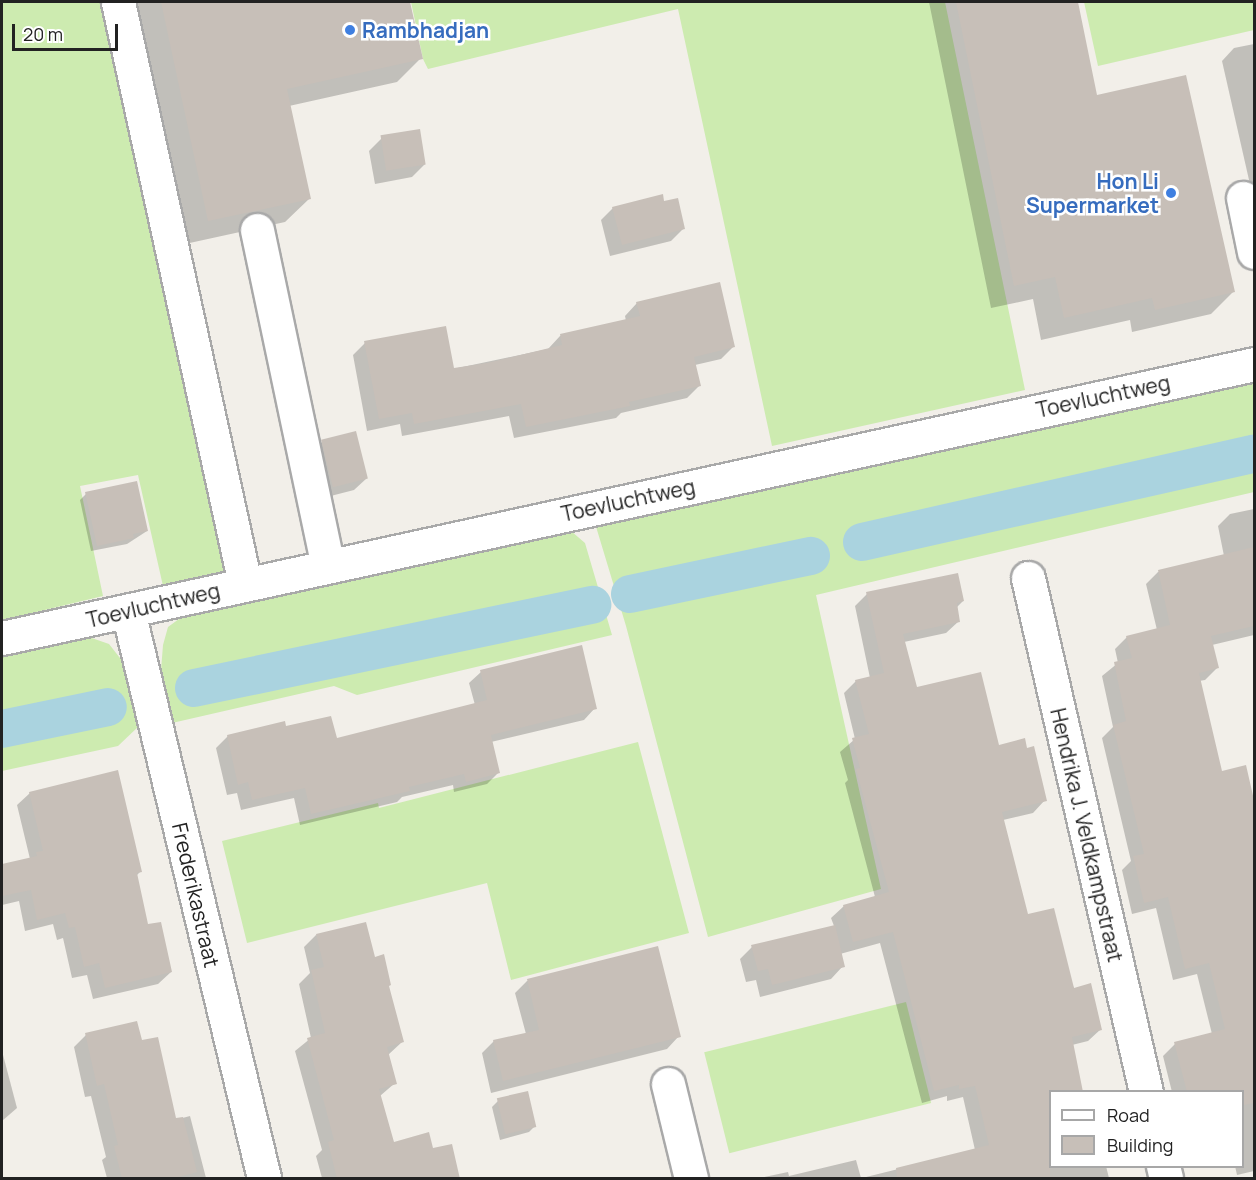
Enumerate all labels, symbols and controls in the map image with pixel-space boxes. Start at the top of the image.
scale bar [15,12,122,50]
place label: Rambhadjan [362,17,489,43]
text: 20 m [23,22,63,46]
marker: Rambhadjan [343,23,357,37]
place label: Hon Li Supermarket [1026,168,1159,218]
marker: Hon Li Supermarket [1164,186,1178,200]
street label: Toevluchtweg [1034,370,1172,422]
street label: Toevluchtweg [559,474,697,526]
street label: Toevluchtweg [84,577,222,633]
street label: Hendrika J. Veldkampstraat [1046,706,1128,964]
street label: Frederikastraat [167,820,225,970]
legend [1049,1090,1244,1168]
text: Road [1107,1103,1150,1127]
text: Building [1107,1133,1173,1157]

